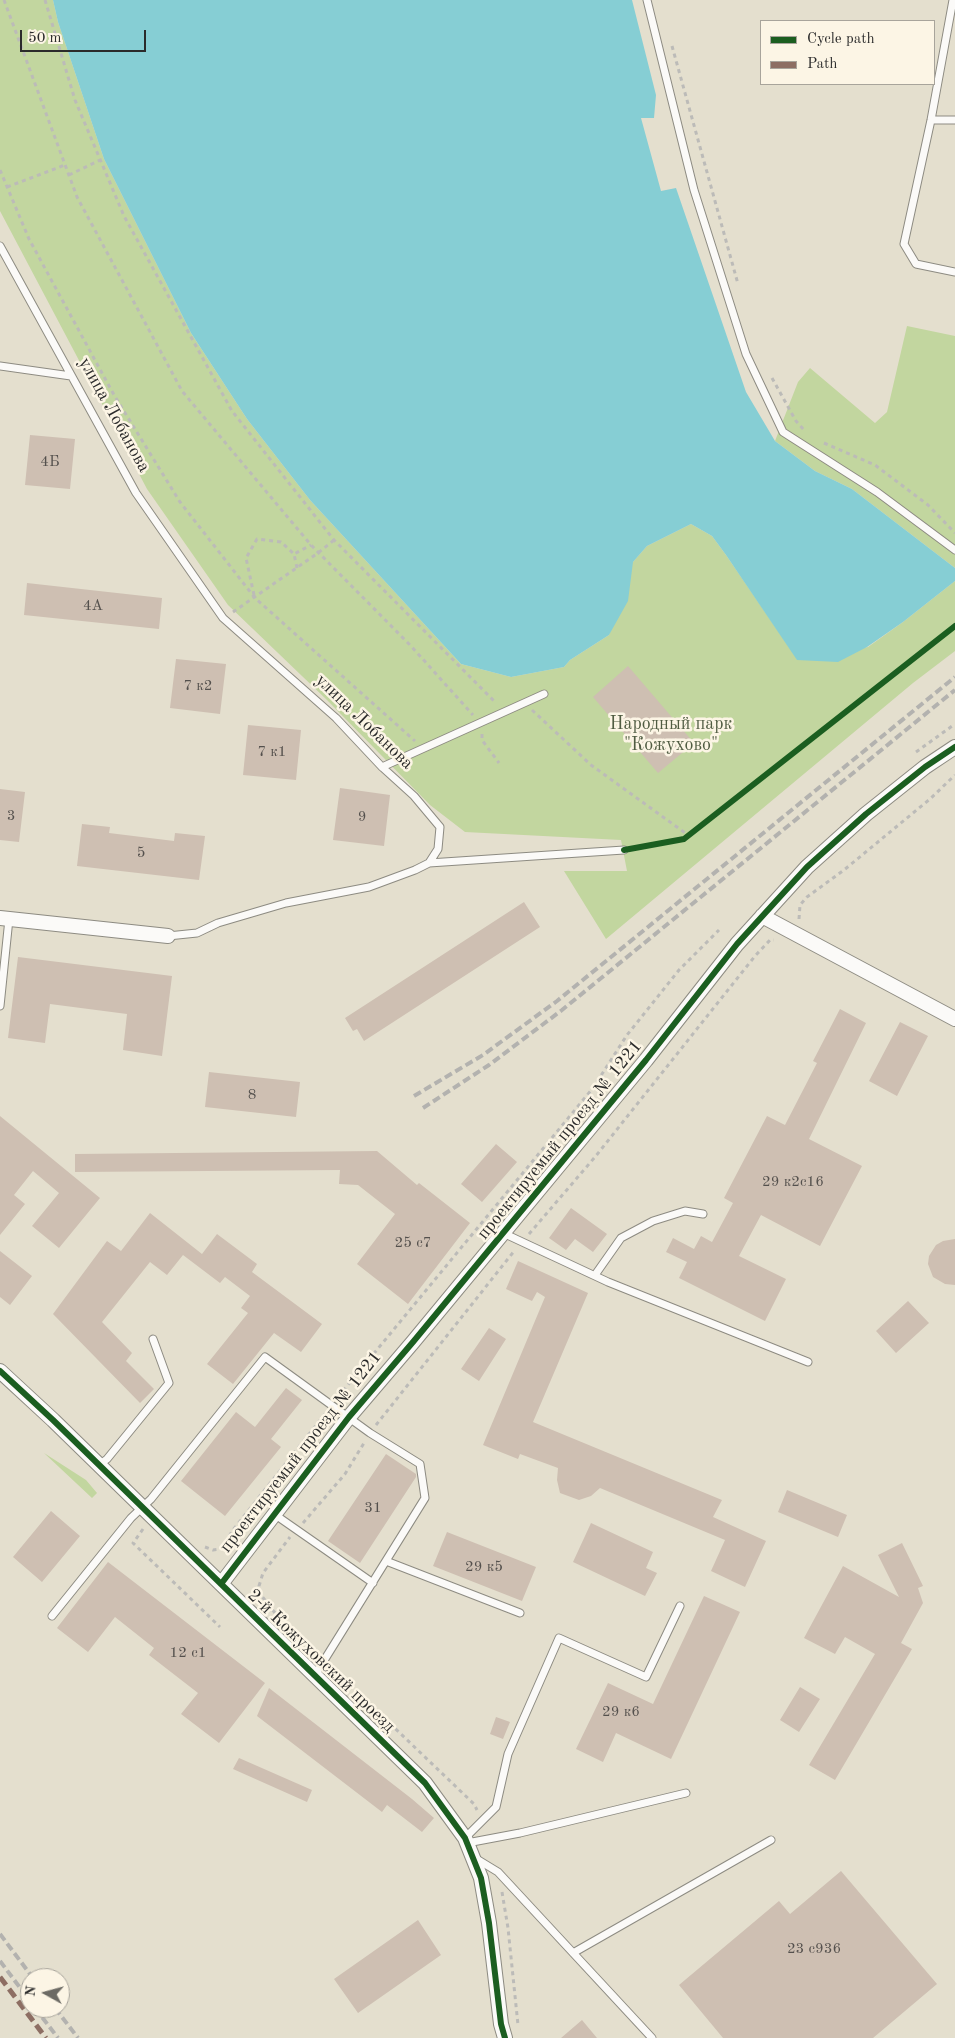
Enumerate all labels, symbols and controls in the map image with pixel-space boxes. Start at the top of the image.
scale bar [22,20,149,52]
legend [760,20,935,85]
text: 50 m [28,31,62,46]
text: Cycle path [807,32,875,47]
text: Path [807,57,837,72]
street label: улица Лобанова [73,354,155,476]
house number: 4Б [40,453,60,471]
house number: 4А [83,597,103,615]
street label: улица Лобанова [310,670,418,774]
house number: 7 к2 [183,677,213,695]
park label: Народный парк "Кожухово" [609,713,733,756]
house number: 7 к1 [257,743,287,761]
house number: 3 [7,807,15,825]
house number: 9 [358,808,366,826]
house number: 5 [137,844,145,862]
street label: проектируемый проезд № 1221 [473,1036,647,1244]
house number: 8 [248,1086,256,1104]
house number: 29 к2с16 [762,1173,824,1191]
house number: 25 с7 [395,1234,431,1252]
street label: проектируемый проезд № 1221 [215,1347,387,1557]
house number: 31 [364,1499,382,1517]
house number: 29 к5 [465,1558,503,1576]
street label: 2-й Кожуховский проезд [243,1585,399,1737]
house number: 12 с1 [170,1644,206,1662]
house number: 29 к6 [602,1703,640,1721]
house number: 23 с936 [787,1940,841,1958]
north arrow [20,1968,70,2018]
text: N [24,1985,39,1997]

